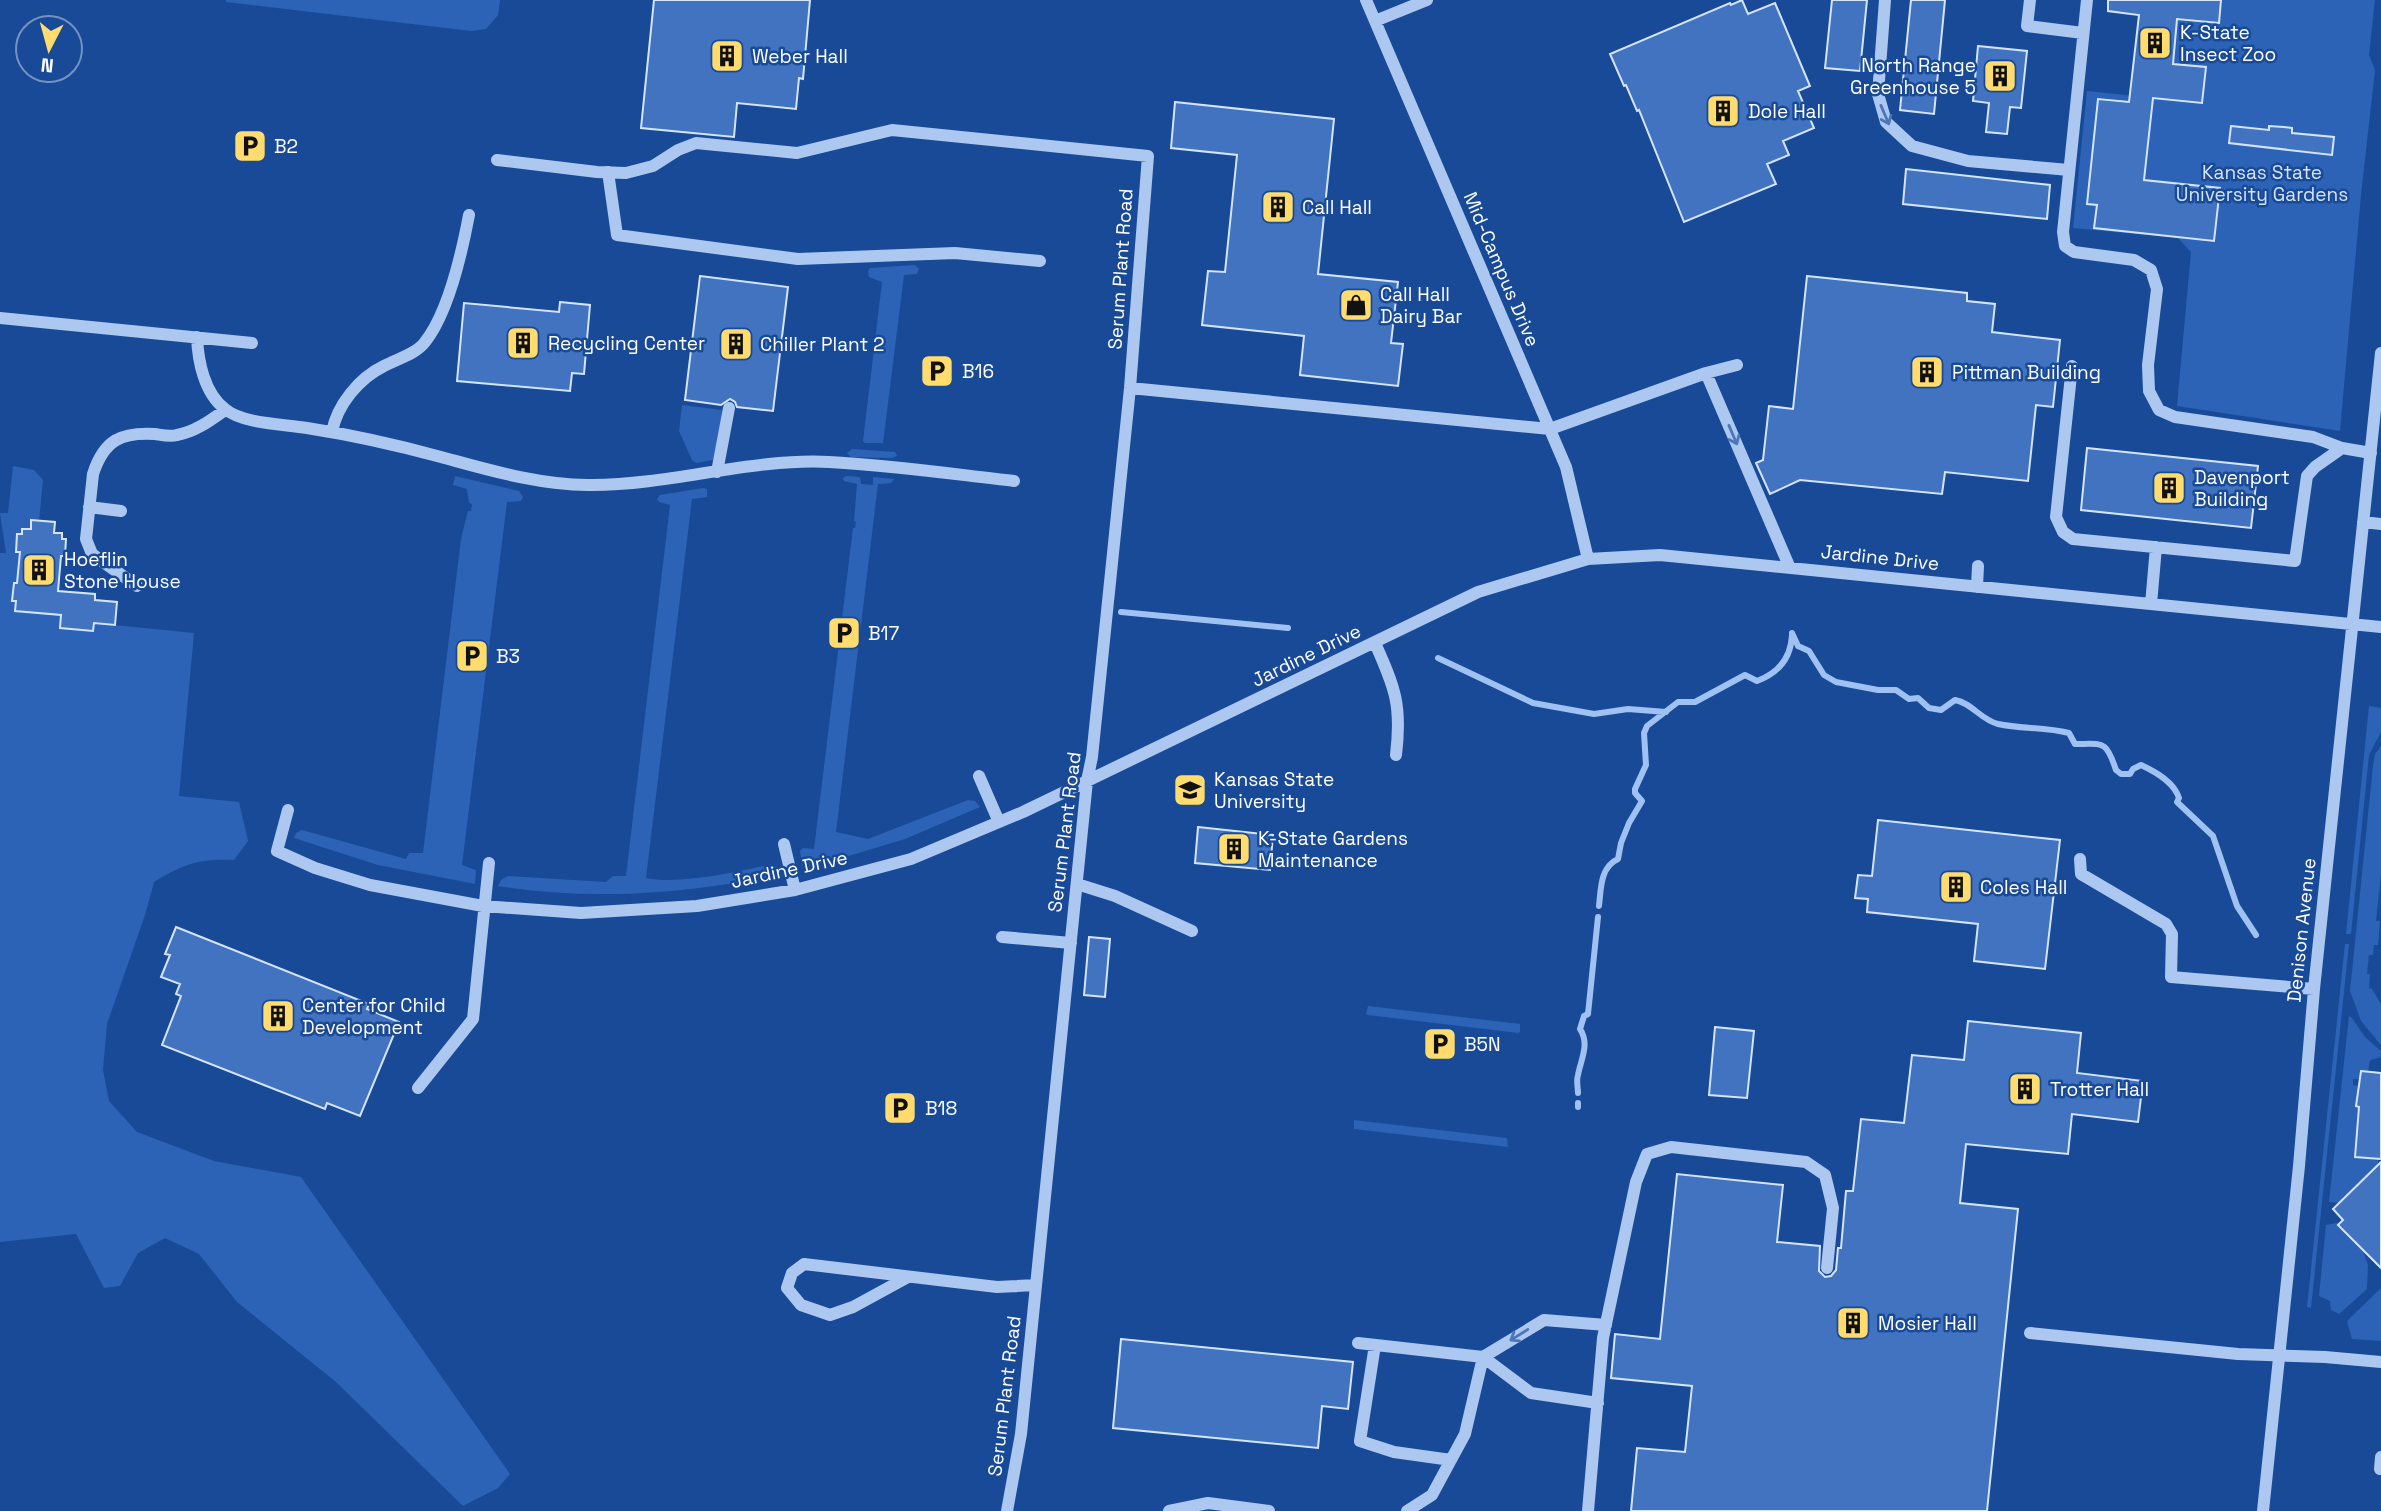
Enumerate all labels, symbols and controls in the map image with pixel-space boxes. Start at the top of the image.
north arrow [14,14,84,84]
place label: K-State Insect Zoo [2180,20,2276,67]
building icon: K-State Insect Zoo [2136,24,2174,62]
building icon: Weber Hall [708,37,746,75]
place label: Weber Hall [752,44,848,69]
text: N [40,52,55,79]
place label: North Range Greenhouse 5 [1850,53,1976,100]
building icon: North Range Greenhouse 5 [1981,57,2019,95]
building icon: Dole Hall [1704,92,1742,130]
place label: Dole Hall [1748,99,1826,124]
one-way arrow [1880,104,1893,125]
parking icon: B2 [231,127,269,165]
place label: B2 [274,134,298,159]
park label: Kansas State University Gardens [2176,160,2348,207]
street label: Serum Plant Road [1102,188,1139,350]
building icon: Call Hall [1259,188,1297,226]
street label: Mid-Campus Drive [1458,188,1545,350]
place label: Call Hall [1302,195,1372,220]
place label: Call Hall Dairy Bar [1380,282,1463,329]
shop icon: Call Hall Dairy Bar [1337,286,1375,324]
building icon: Recycling Center [504,324,542,362]
building icon: Chiller Plant 2 [717,325,755,363]
place label: Recycling Center [548,331,705,356]
place label: Chiller Plant 2 [760,332,885,357]
parking icon: B16 [918,352,956,390]
building icon: Pittman Building [1908,353,1946,391]
place label: B16 [962,359,994,384]
place label: Pittman Building [1952,360,2101,385]
one-way arrow [1727,424,1740,445]
place label: Davenport Building [2194,465,2290,512]
building icon: Davenport Building [2150,469,2188,507]
street label: Jardine Drive [1820,539,1940,576]
place label: Hoeflin Stone House [64,547,181,594]
building icon: Hoeflin Stone House [20,551,58,589]
parking icon: B17 [825,614,863,652]
street label: Jardine Drive [1247,618,1365,693]
place label: B17 [868,621,900,646]
parking icon: B3 [453,637,491,675]
place label: B3 [496,644,520,669]
street label: Serum Plant Road [1042,750,1087,914]
place label: Kansas State University [1214,767,1334,814]
school or university icon: Kansas State University [1171,771,1209,809]
place label: K-State Gardens Maintenance [1258,826,1408,873]
building icon: K-State Gardens Maintenance [1215,830,1253,868]
street label: Jardine Drive [728,845,850,894]
street label: Denison Avenue [2281,856,2322,1004]
building icon: Coles Hall [1937,868,1975,906]
place label: Coles Hall [1980,875,2067,900]
place label: Center for Child Development [302,993,446,1040]
building icon: Center for Child Development [259,997,297,1035]
parking icon: B5N [1421,1025,1459,1063]
place label: B5N [1464,1032,1501,1057]
building icon: Trotter Hall [2006,1070,2044,1108]
place label: Trotter Hall [2050,1077,2149,1102]
parking icon: B18 [881,1089,919,1127]
place label: B18 [925,1096,957,1121]
building icon: Mosier Hall [1834,1304,1872,1342]
place label: Mosier Hall [1878,1311,1977,1336]
street label: Serum Plant Road [982,1314,1027,1478]
one-way arrow [1509,1328,1529,1342]

